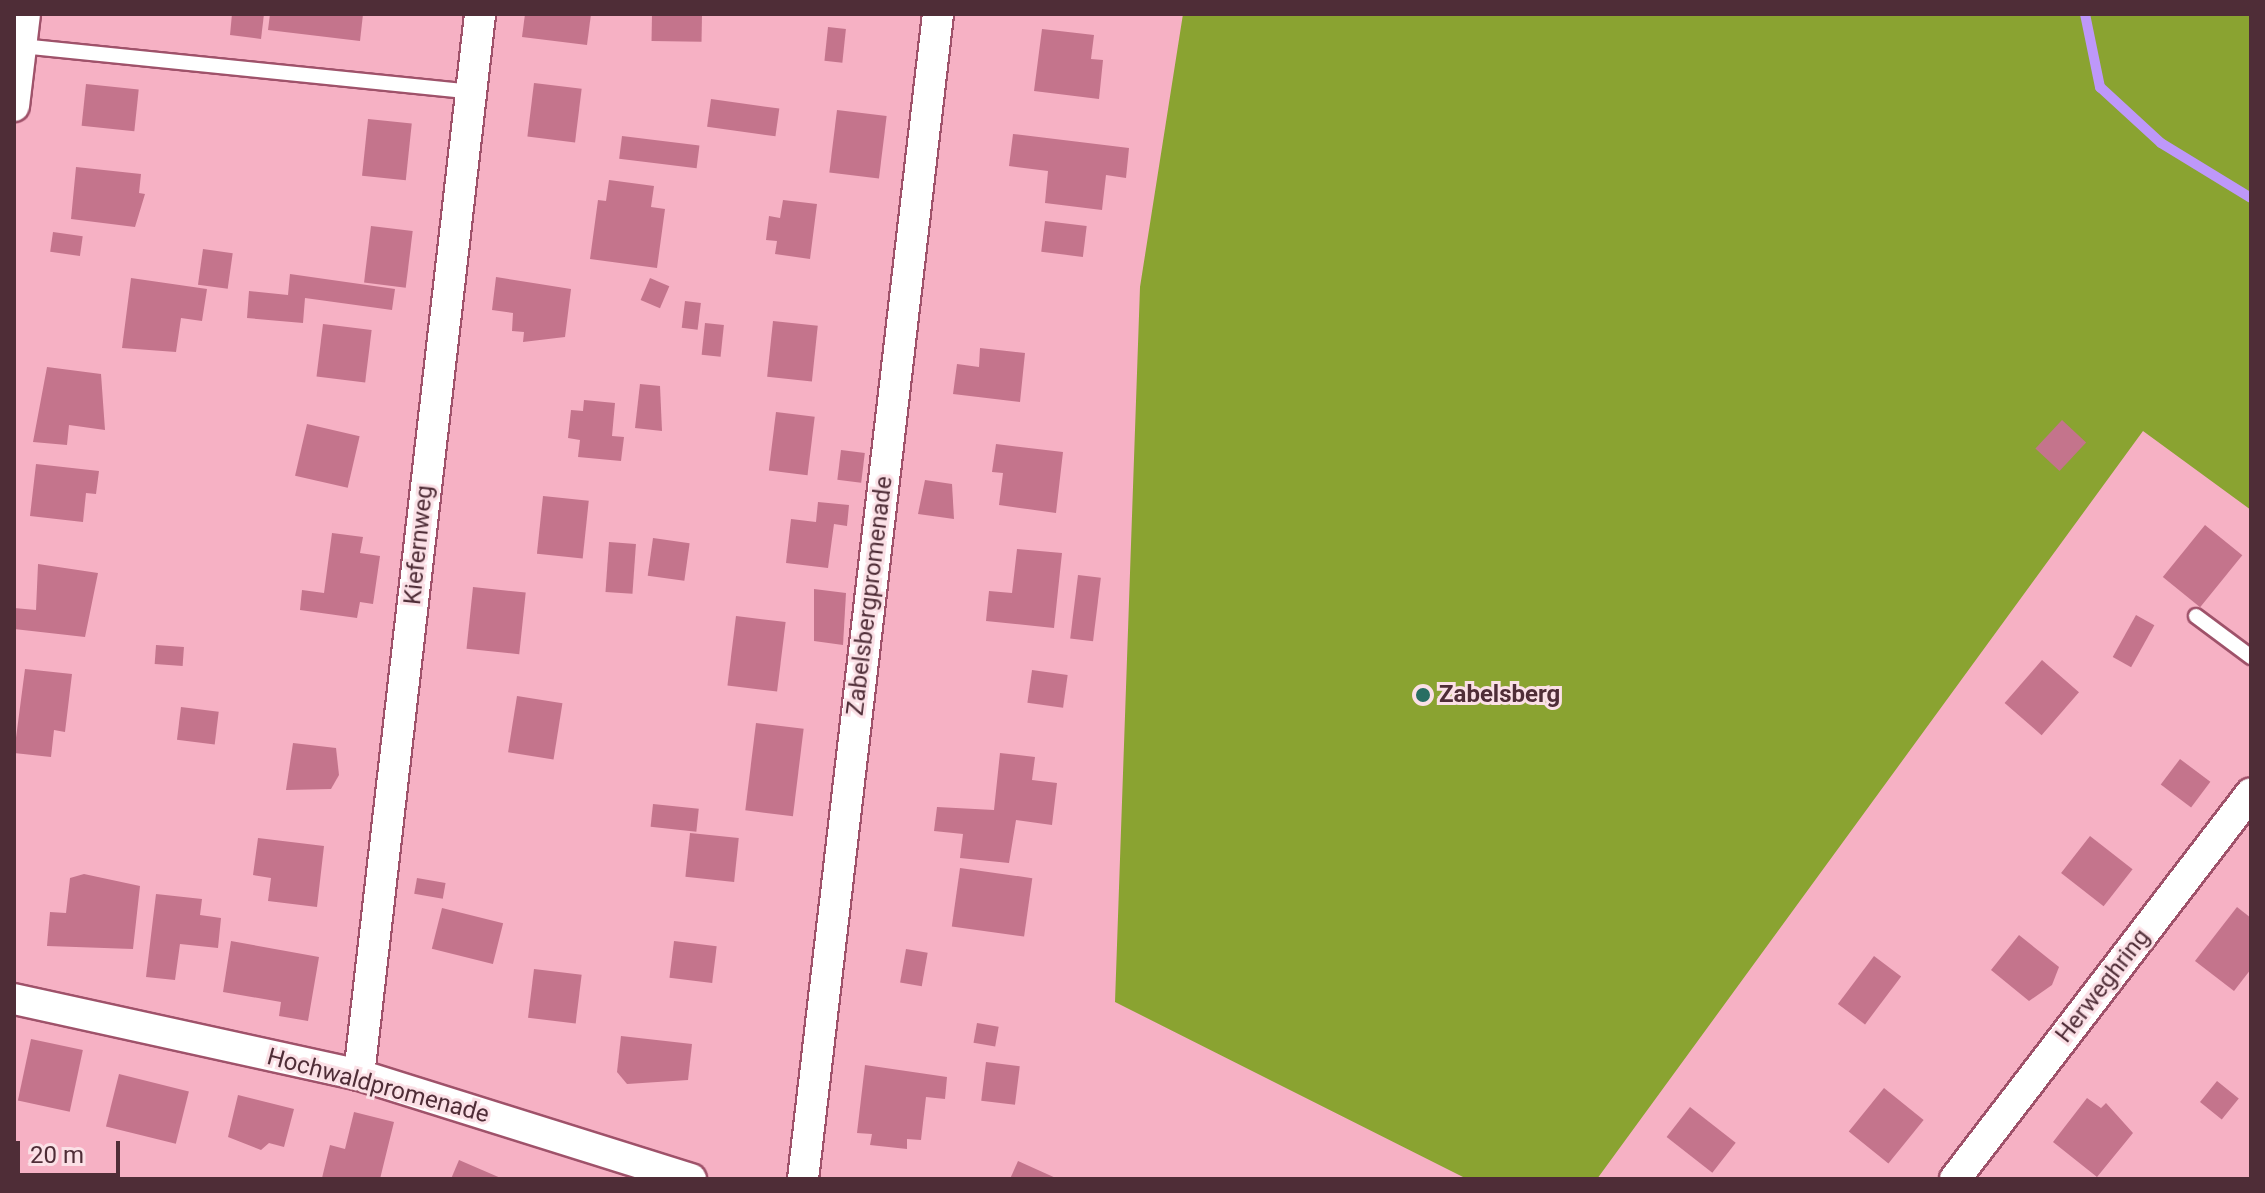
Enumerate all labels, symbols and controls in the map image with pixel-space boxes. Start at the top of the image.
street label: Zabelsbergpromenade [841,475,899,717]
street label: Kiefernweg [398,484,440,606]
place label: Zabelsberg [1439,681,1560,709]
marker: Zabelsberg [1414,686,1432,704]
street label: Herweghring [2050,923,2156,1049]
street label: Hochwaldpromenade [264,1043,492,1129]
scale bar [20,1125,124,1175]
text: 20 m [30,1141,84,1169]

